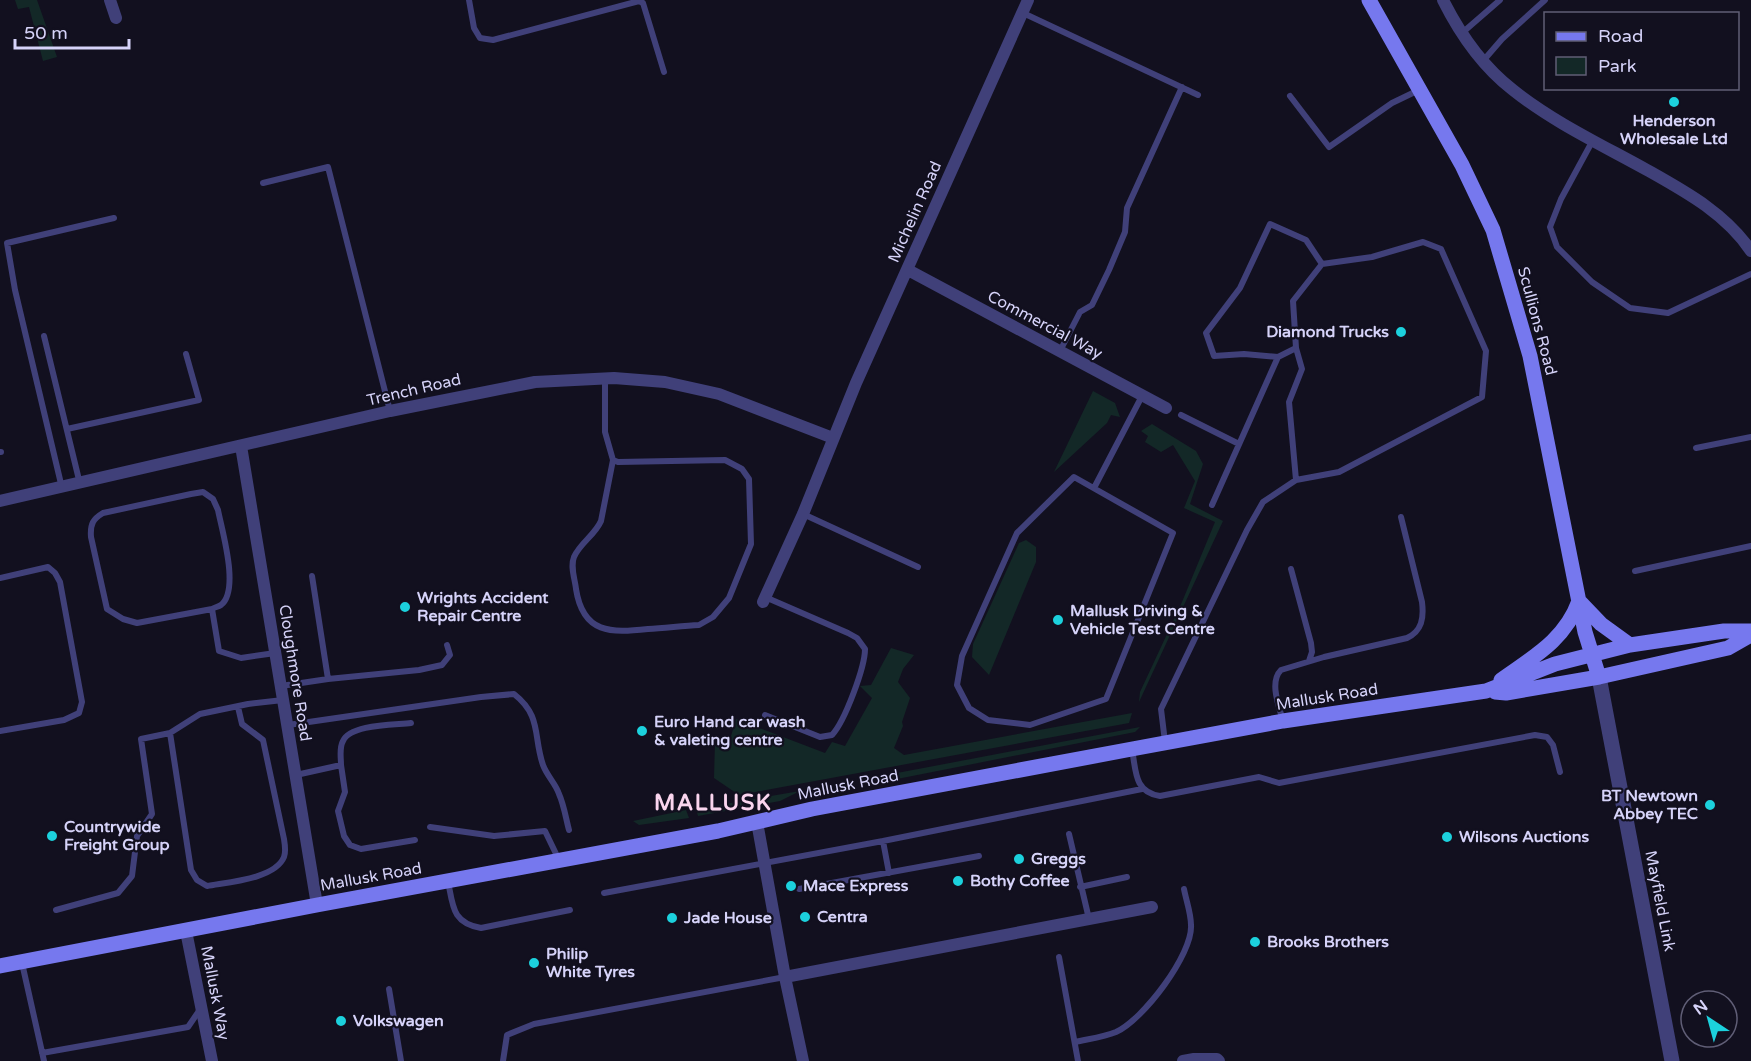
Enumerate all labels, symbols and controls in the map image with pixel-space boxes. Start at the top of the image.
scale bar [15,12,129,50]
legend [1544,12,1739,90]
text: 50 m [24,22,68,44]
text: Road [1598,25,1643,47]
text: Park [1598,55,1637,77]
marker: Henderson Wholesale Ltd [1667,95,1681,109]
place label: Henderson Wholesale Ltd [1620,111,1728,149]
street label: Michelin Road [884,158,946,266]
street label: Scullions Road [1513,265,1561,377]
street label: Commercial Way [984,286,1106,364]
place label: Diamond Trucks [1266,322,1389,342]
marker: Diamond Trucks [1394,325,1408,339]
street label: Trench Road [365,369,463,411]
place label: Wrights Accident Repair Centre [417,588,549,626]
marker: Wrights Accident Repair Centre [398,600,412,614]
place label: Mallusk Driving & Vehicle Test Centre [1070,601,1215,639]
street label: Cloughmore Road [274,603,316,743]
marker: Mallusk Driving & Vehicle Test Centre [1051,613,1065,627]
street label: Mallusk Road [1275,679,1379,715]
place label: Euro Hand car wash & valeting centre [654,712,805,750]
marker: Euro Hand car wash & valeting centre [635,724,649,738]
street label: Mallusk Road [796,765,900,805]
place label: BT Newtown Abbey TEC [1601,786,1698,824]
district label: MALLUSK [654,790,772,816]
marker: BT Newtown Abbey TEC [1703,798,1717,812]
place label: Countrywide Freight Group [64,817,170,855]
place label: Wilsons Auctions [1459,827,1590,847]
marker: Countrywide Freight Group [45,829,59,843]
marker: Wilsons Auctions [1440,830,1454,844]
place label: Greggs [1031,849,1086,869]
street label: Mayfield Link [1640,849,1680,953]
marker: Greggs [1012,852,1026,866]
street label: Mallusk Road [319,858,423,896]
place label: Bothy Coffee [970,871,1070,891]
marker: Bothy Coffee [951,874,965,888]
place label: Mace Express [803,876,909,896]
marker: Mace Express [784,879,798,893]
place label: Centra [817,907,868,927]
place label: Jade House [683,908,772,928]
marker: Centra [798,910,812,924]
marker: Jade House [665,911,679,925]
place label: Brooks Brothers [1267,932,1389,952]
marker: Brooks Brothers [1248,935,1262,949]
street label: Mallusk Way [196,944,234,1042]
place label: Philip White Tyres [546,944,635,982]
marker: Philip White Tyres [527,956,541,970]
north arrow [1679,989,1739,1049]
text: N [1690,996,1712,1020]
place label: Volkswagen [353,1011,444,1031]
marker: Volkswagen [334,1014,348,1028]

